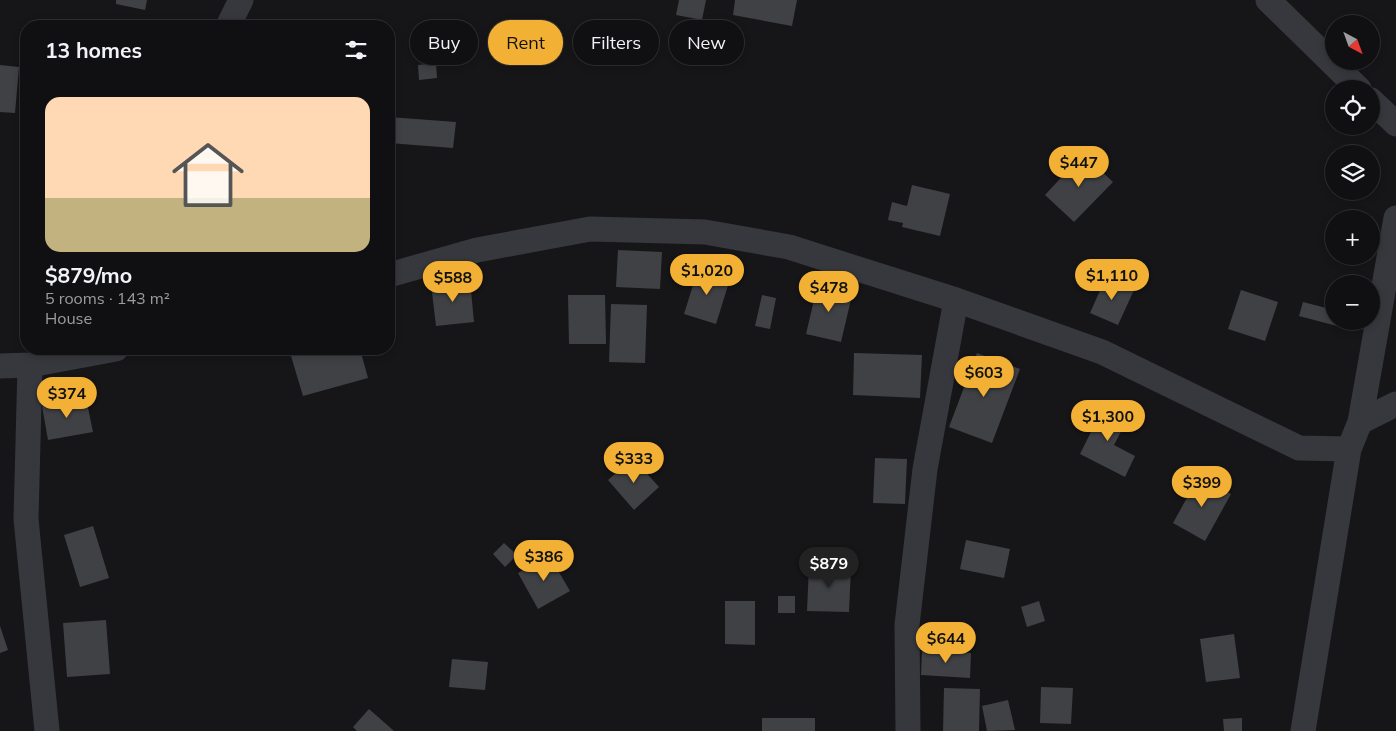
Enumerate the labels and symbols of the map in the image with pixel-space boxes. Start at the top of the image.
north arrow [1325,15,1380,70]
pin: $447 [1049,146,1109,188]
pin: $1,020 [666,254,748,296]
pin: $1,110 [1071,258,1153,301]
pin: $588 [423,260,483,303]
pin: $478 [799,270,859,313]
pin: $603 [954,356,1014,398]
pin: $374 [37,376,97,419]
pin: $1,300 [1067,400,1149,442]
pin: $333 [604,442,664,484]
pin: $399 [1172,466,1232,508]
pin: $386 [514,540,574,582]
pin: $879 [799,546,859,589]
pin: $644 [916,622,976,664]

